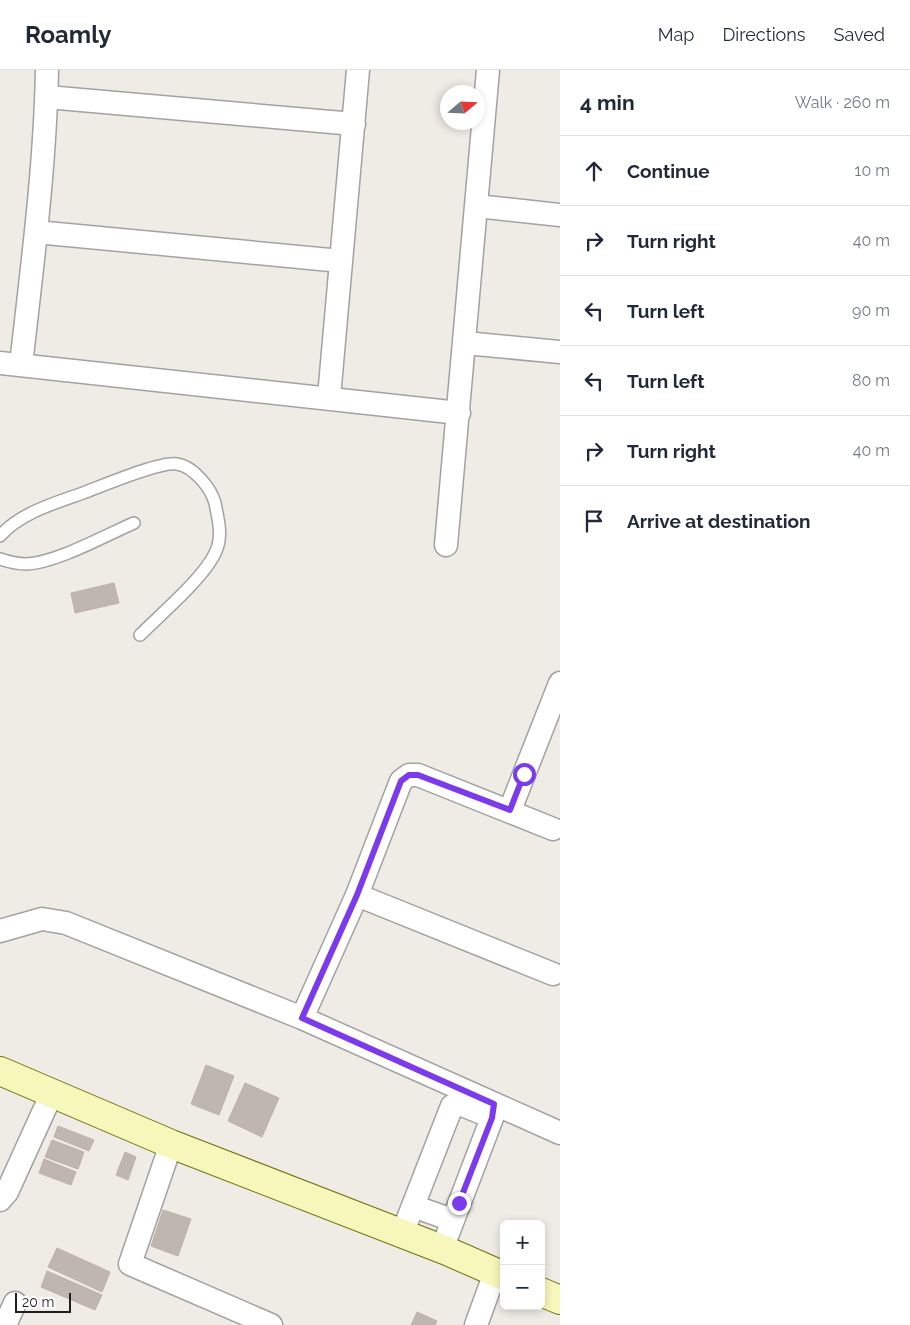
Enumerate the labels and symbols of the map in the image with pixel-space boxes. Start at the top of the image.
north arrow [440,85,485,130]
route start [513,763,536,786]
route end [448,1192,471,1215]
scale bar [15,1290,71,1313]

